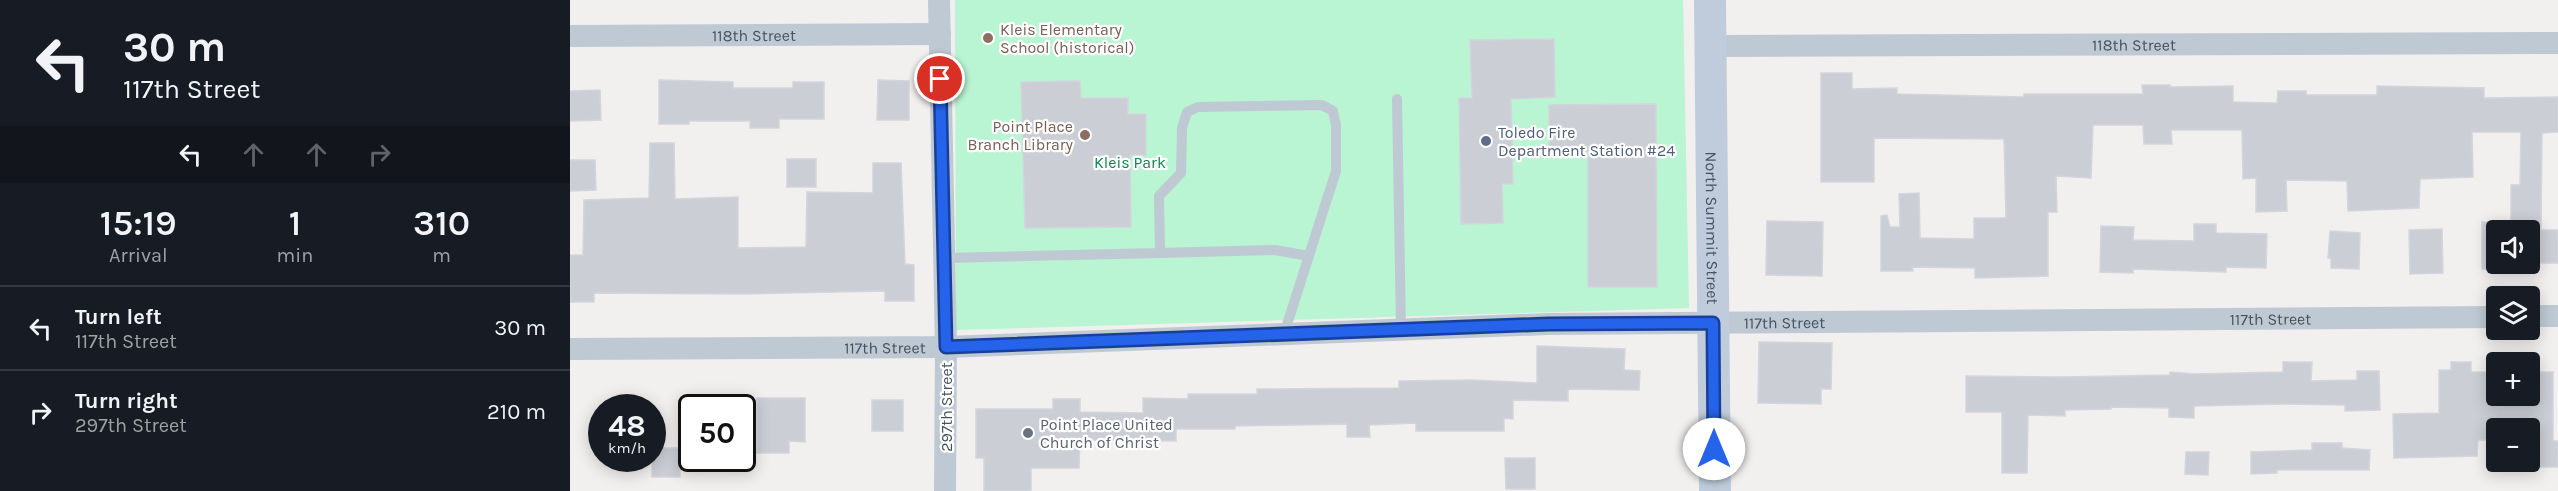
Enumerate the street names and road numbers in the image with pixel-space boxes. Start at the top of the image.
street label: 118th Street [712,25,796,45]
street label: 118th Street [2092,35,2176,54]
street label: North Summit Street [1702,151,1723,305]
street label: 117th Street [2230,309,2311,328]
street label: 117th Street [1744,312,1825,332]
street label: 117th Street [844,338,926,357]
street label: 297th Street [937,362,956,452]

